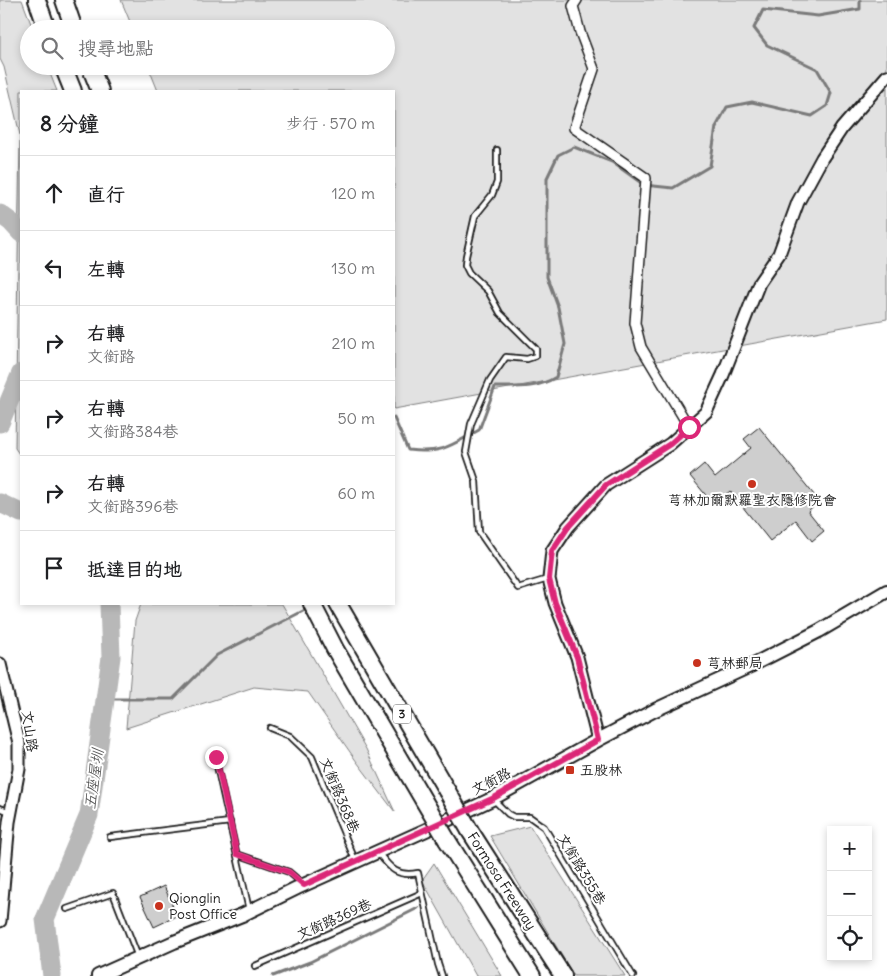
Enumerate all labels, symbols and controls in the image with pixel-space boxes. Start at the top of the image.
search box [20,20,395,75]
icon: search [38,34,66,62]
text: 搜尋地點 [78,36,154,60]
text: 8 分鐘 [40,110,99,137]
text: 步行 · 570 m [286,113,375,133]
icon: ahead [40,179,68,207]
text: 直行 [87,182,125,206]
text: 120 m [332,183,375,203]
icon: left [40,254,68,282]
text: 左轉 [87,257,125,281]
text: 130 m [331,258,375,278]
text: 右轉 [87,321,125,345]
icon: right [40,329,68,357]
text: 210 m [332,333,375,353]
text: 文銜路 [87,346,135,366]
text: 右轉 [87,396,125,420]
icon: right [40,404,68,432]
text: 50 m [337,408,375,428]
route start [678,416,701,439]
text: 文銜路384巷 [87,421,179,441]
text: 右轉 [87,471,125,495]
marker: 芎林加爾默羅聖衣隱修院會 [746,478,758,490]
icon: right [40,479,68,507]
text: 60 m [337,483,375,503]
place label: 芎林加爾默羅聖衣隱修院會 [668,491,837,509]
text: 文銜路396巷 [87,496,179,516]
icon: arrive [40,554,68,582]
text: 抵達目的地 [87,557,182,581]
place label: 芎林郵局 [707,654,763,672]
marker: 芎林郵局 [691,657,703,669]
road number: 3 [393,704,411,724]
street label: 文山路 [18,709,42,753]
water label: 五座屋圳 [80,746,107,810]
route end [205,746,228,769]
street label: 文銜路368巷 [316,755,364,836]
place label: 五股林 [580,761,623,779]
street label: 文銜路 [468,763,514,799]
marker: 五股林 [564,764,576,776]
map controls [827,826,872,961]
button: + [827,826,872,871]
street label: Formosa Freeway [464,829,540,933]
street label: 文銜路355巷 [554,830,611,909]
button: − [827,871,872,916]
place label: Qionglin Post Office [169,889,237,923]
street label: 文銜路369巷 [294,894,375,944]
marker: Qionglin Post Office [153,900,165,912]
button: locate [827,916,872,961]

